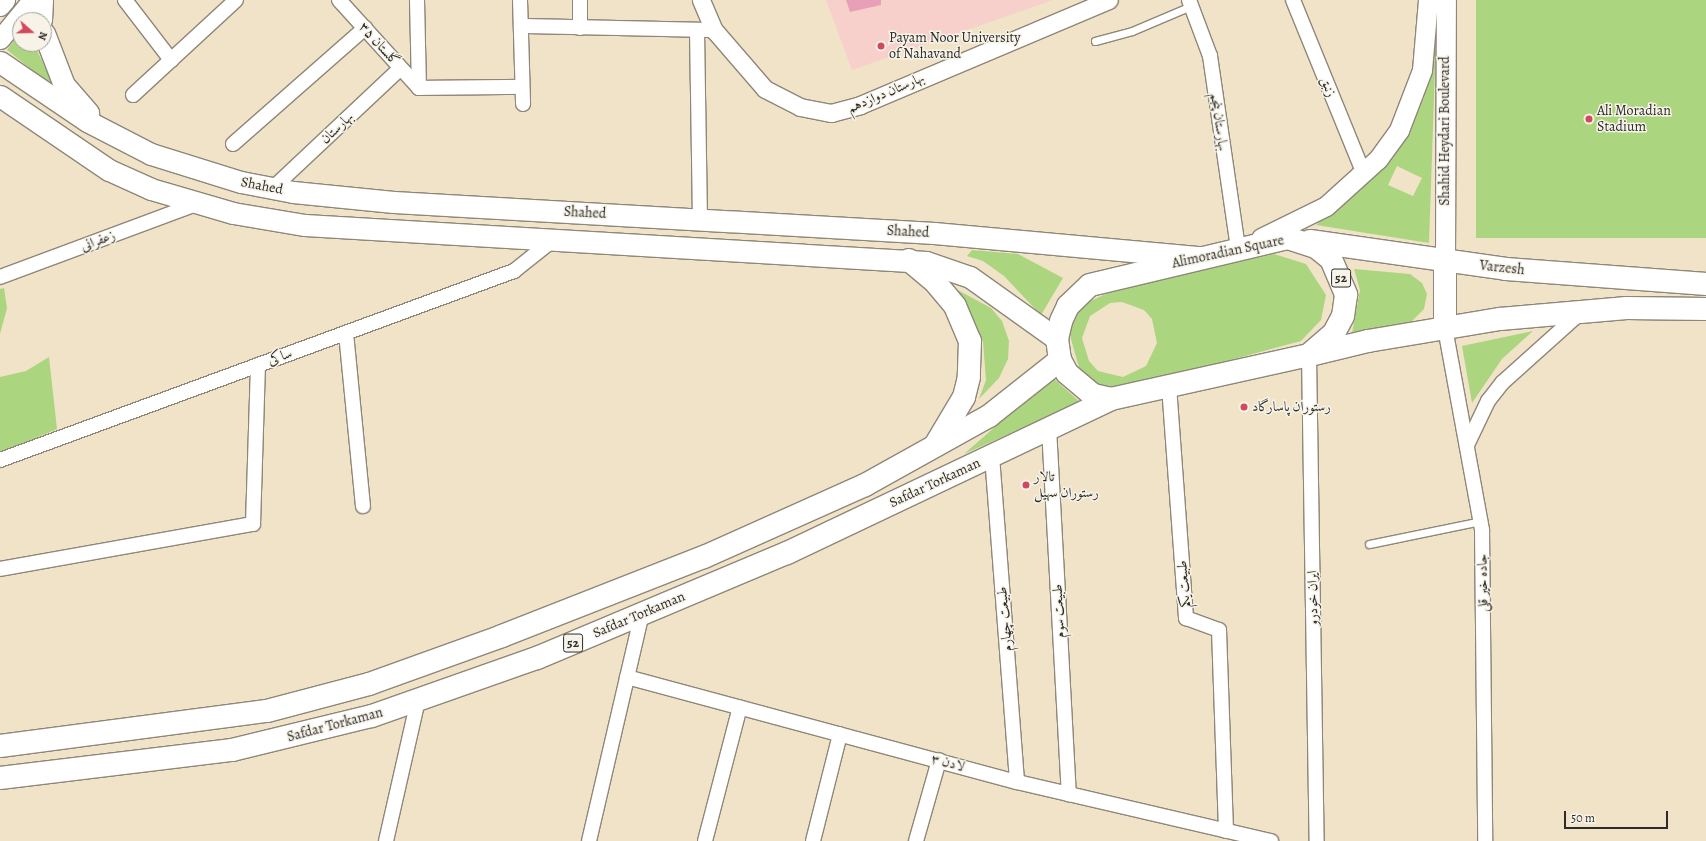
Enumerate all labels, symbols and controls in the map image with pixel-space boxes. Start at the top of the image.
north arrow [12,12,52,52]
street label: گلستان ۳۵ [355,19,403,69]
text: N [34,30,51,42]
place label: Payam Noor University of Nahavand [889,30,1020,62]
marker: Payam Noor University of Nahavand [876,41,886,51]
street label: Shahid Heydari Boulevard [1437,56,1453,206]
street label: بهارستان دوازدهم [845,69,927,117]
street label: زنبق [1316,74,1340,100]
street label: بهارستان پنجم [1207,92,1231,152]
place label: Ali Moradian Stadium [1597,103,1671,136]
street label: بهارستان [317,109,357,147]
marker: Ali Moradian Stadium [1584,114,1594,124]
street label: Shahed [240,174,284,198]
street label: Shahed [563,203,607,223]
street label: Shahed [886,222,930,242]
street label: زعفرانی [78,227,118,255]
street label: Alimoradian Square [1170,232,1286,272]
street label: Varzesh [1479,257,1525,279]
road number: 52 [1331,267,1351,289]
street label: ساکی [265,345,295,369]
place label: رستوران پاسارگاد [1252,399,1331,415]
marker: رستوران پاسارگاد [1239,402,1249,412]
street label: Safdar Torkaman [887,455,983,511]
place label: تالار رستوران سهیل [1034,469,1099,502]
marker: تالار رستوران سهیل [1021,480,1031,490]
street label: جاده خیر قلی [1474,554,1492,612]
street label: طبیعت یکم [1174,560,1194,608]
street label: ایران خودرو [1304,570,1322,626]
street label: طبیعت سوم [1049,584,1069,638]
street label: طبیعت چهارم [994,586,1016,652]
street label: Safdar Torkaman [590,588,688,642]
road number: 52 [563,632,583,654]
street label: Safdar Torkaman [285,704,385,746]
street label: لادن ۳ [929,750,967,776]
scale bar [1566,803,1670,829]
text: 50 m [1571,810,1595,826]

